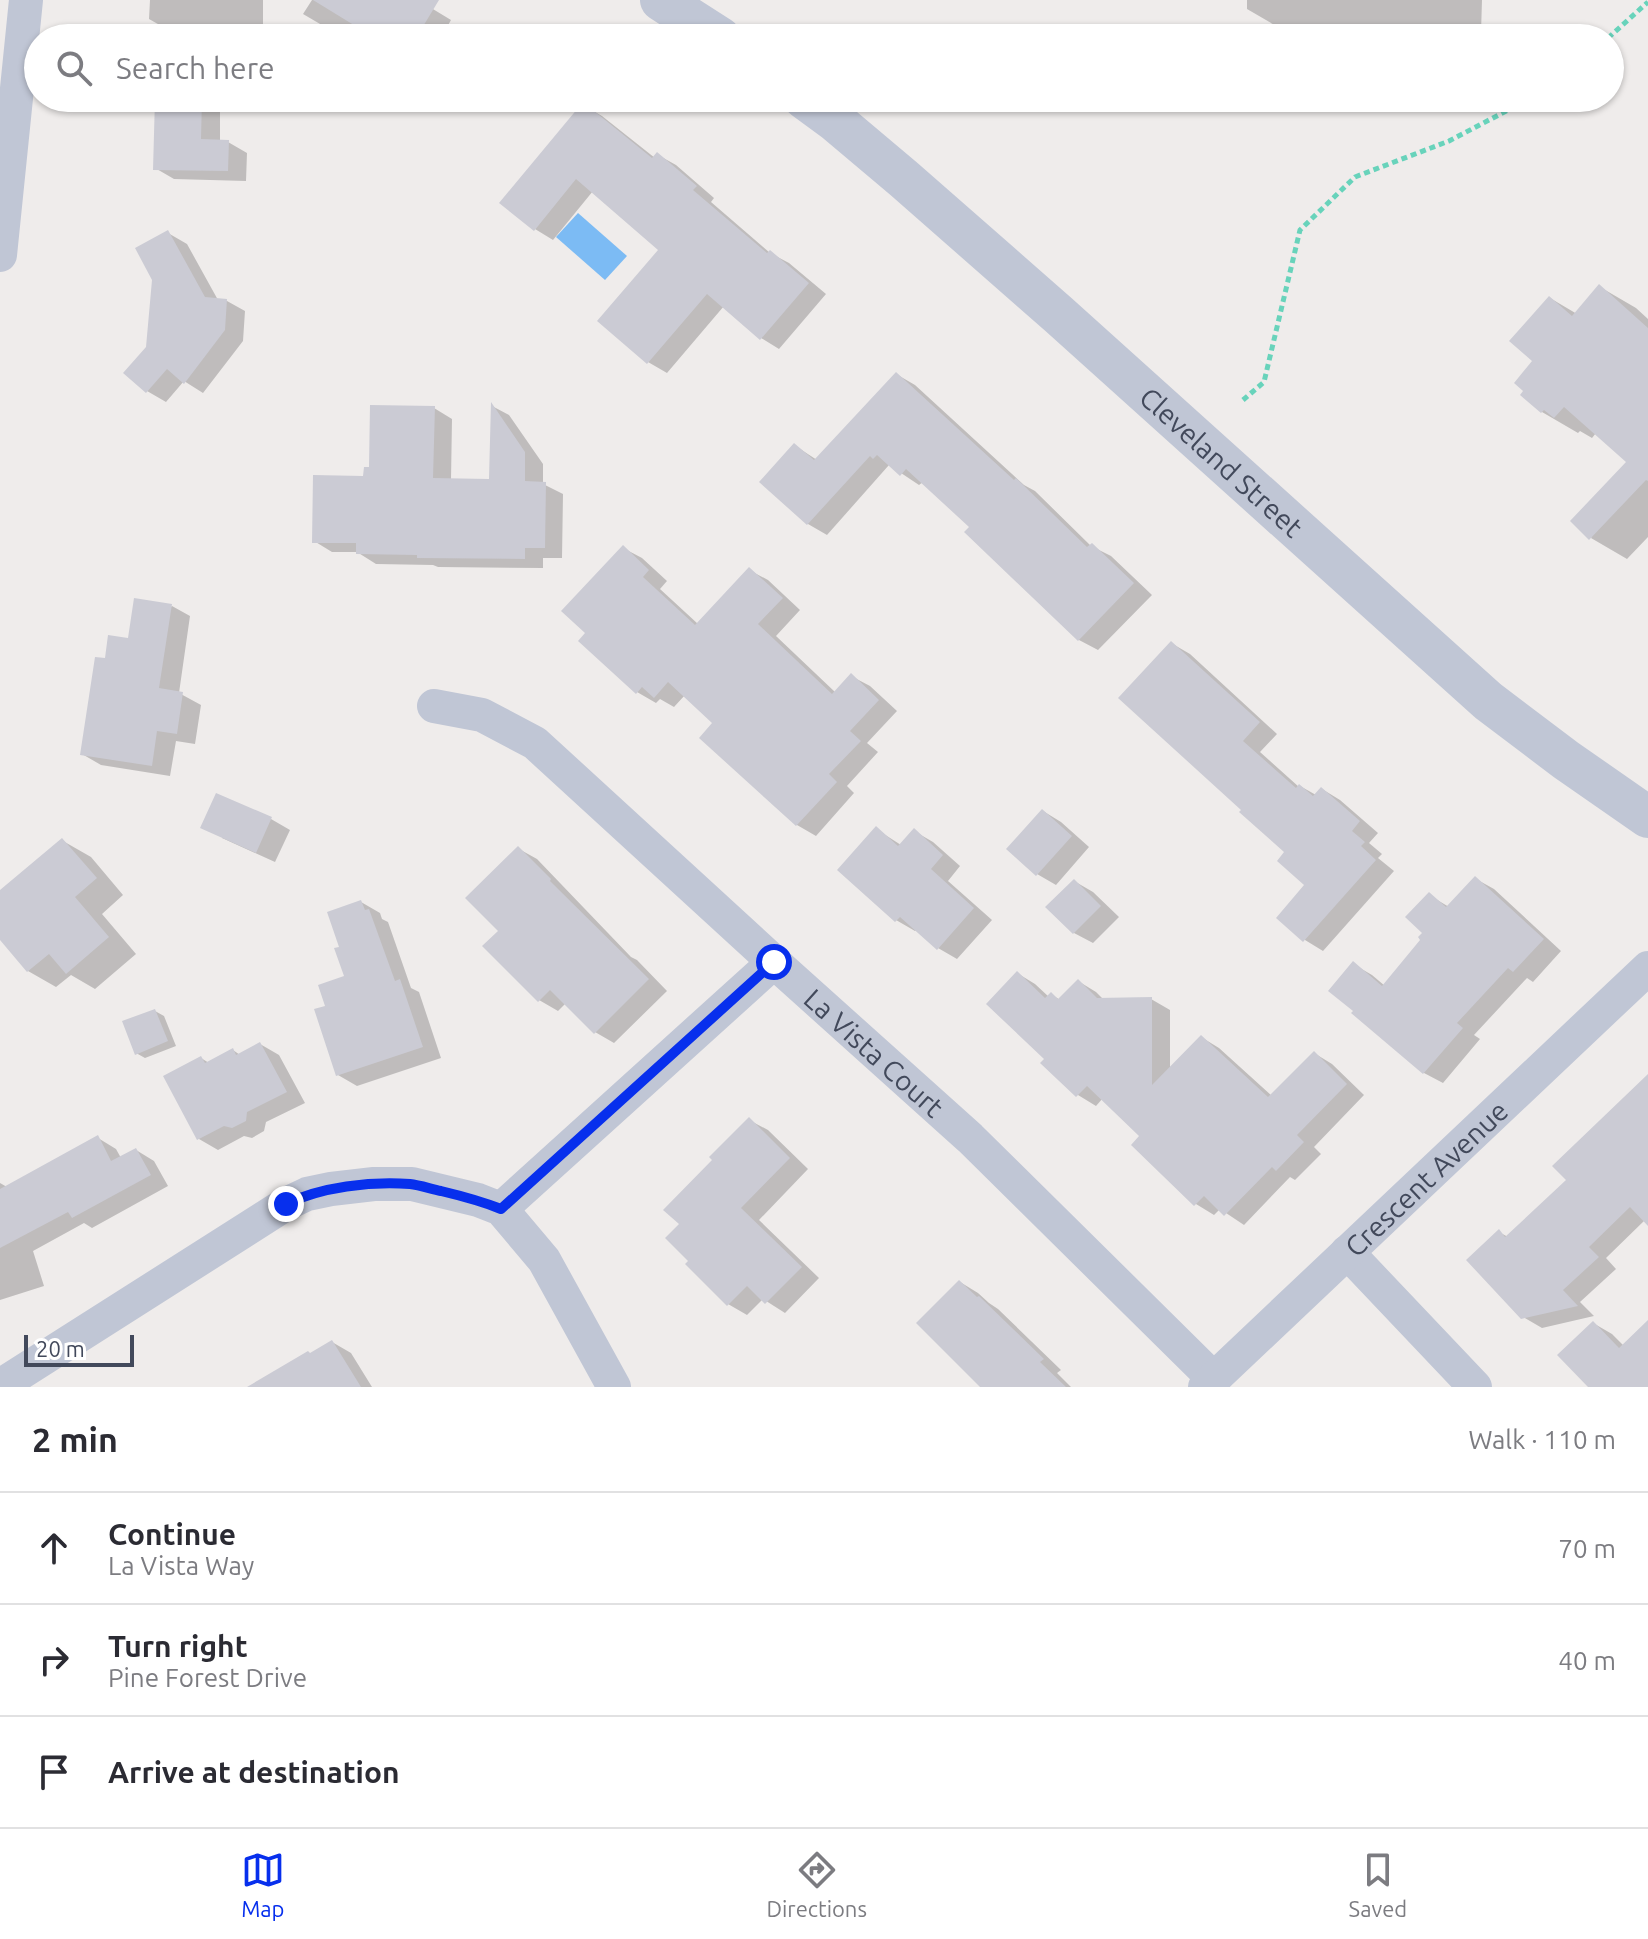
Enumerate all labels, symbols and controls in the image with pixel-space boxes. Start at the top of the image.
search box [24,24,1624,112]
icon: search [52,46,96,90]
text: Search here [116,51,275,85]
street label: Cleveland Street [1134,380,1309,543]
route start [756,944,792,980]
street label: La Vista Court [799,982,950,1122]
street label: Crescent Avenue [1338,1094,1513,1262]
route end [268,1186,304,1222]
scale bar [24,1331,134,1367]
text: 20 m [36,1336,85,1361]
text: 2 min [32,1420,118,1458]
text: Walk · 110 m [1468,1425,1616,1454]
text: Continue [108,1517,236,1551]
icon: ahead [32,1526,76,1570]
text: 70 m [1558,1534,1616,1563]
text: La Vista Way [108,1551,254,1580]
text: Turn right [108,1629,248,1663]
icon: right [32,1638,76,1682]
text: 40 m [1558,1646,1616,1675]
text: Pine Forest Drive [108,1663,307,1692]
icon: arrive [32,1750,76,1794]
text: Arrive at destination [108,1755,400,1789]
tab: Map [241,1848,285,1921]
tab: Directions [766,1848,867,1921]
tab: Saved [1349,1848,1407,1921]

